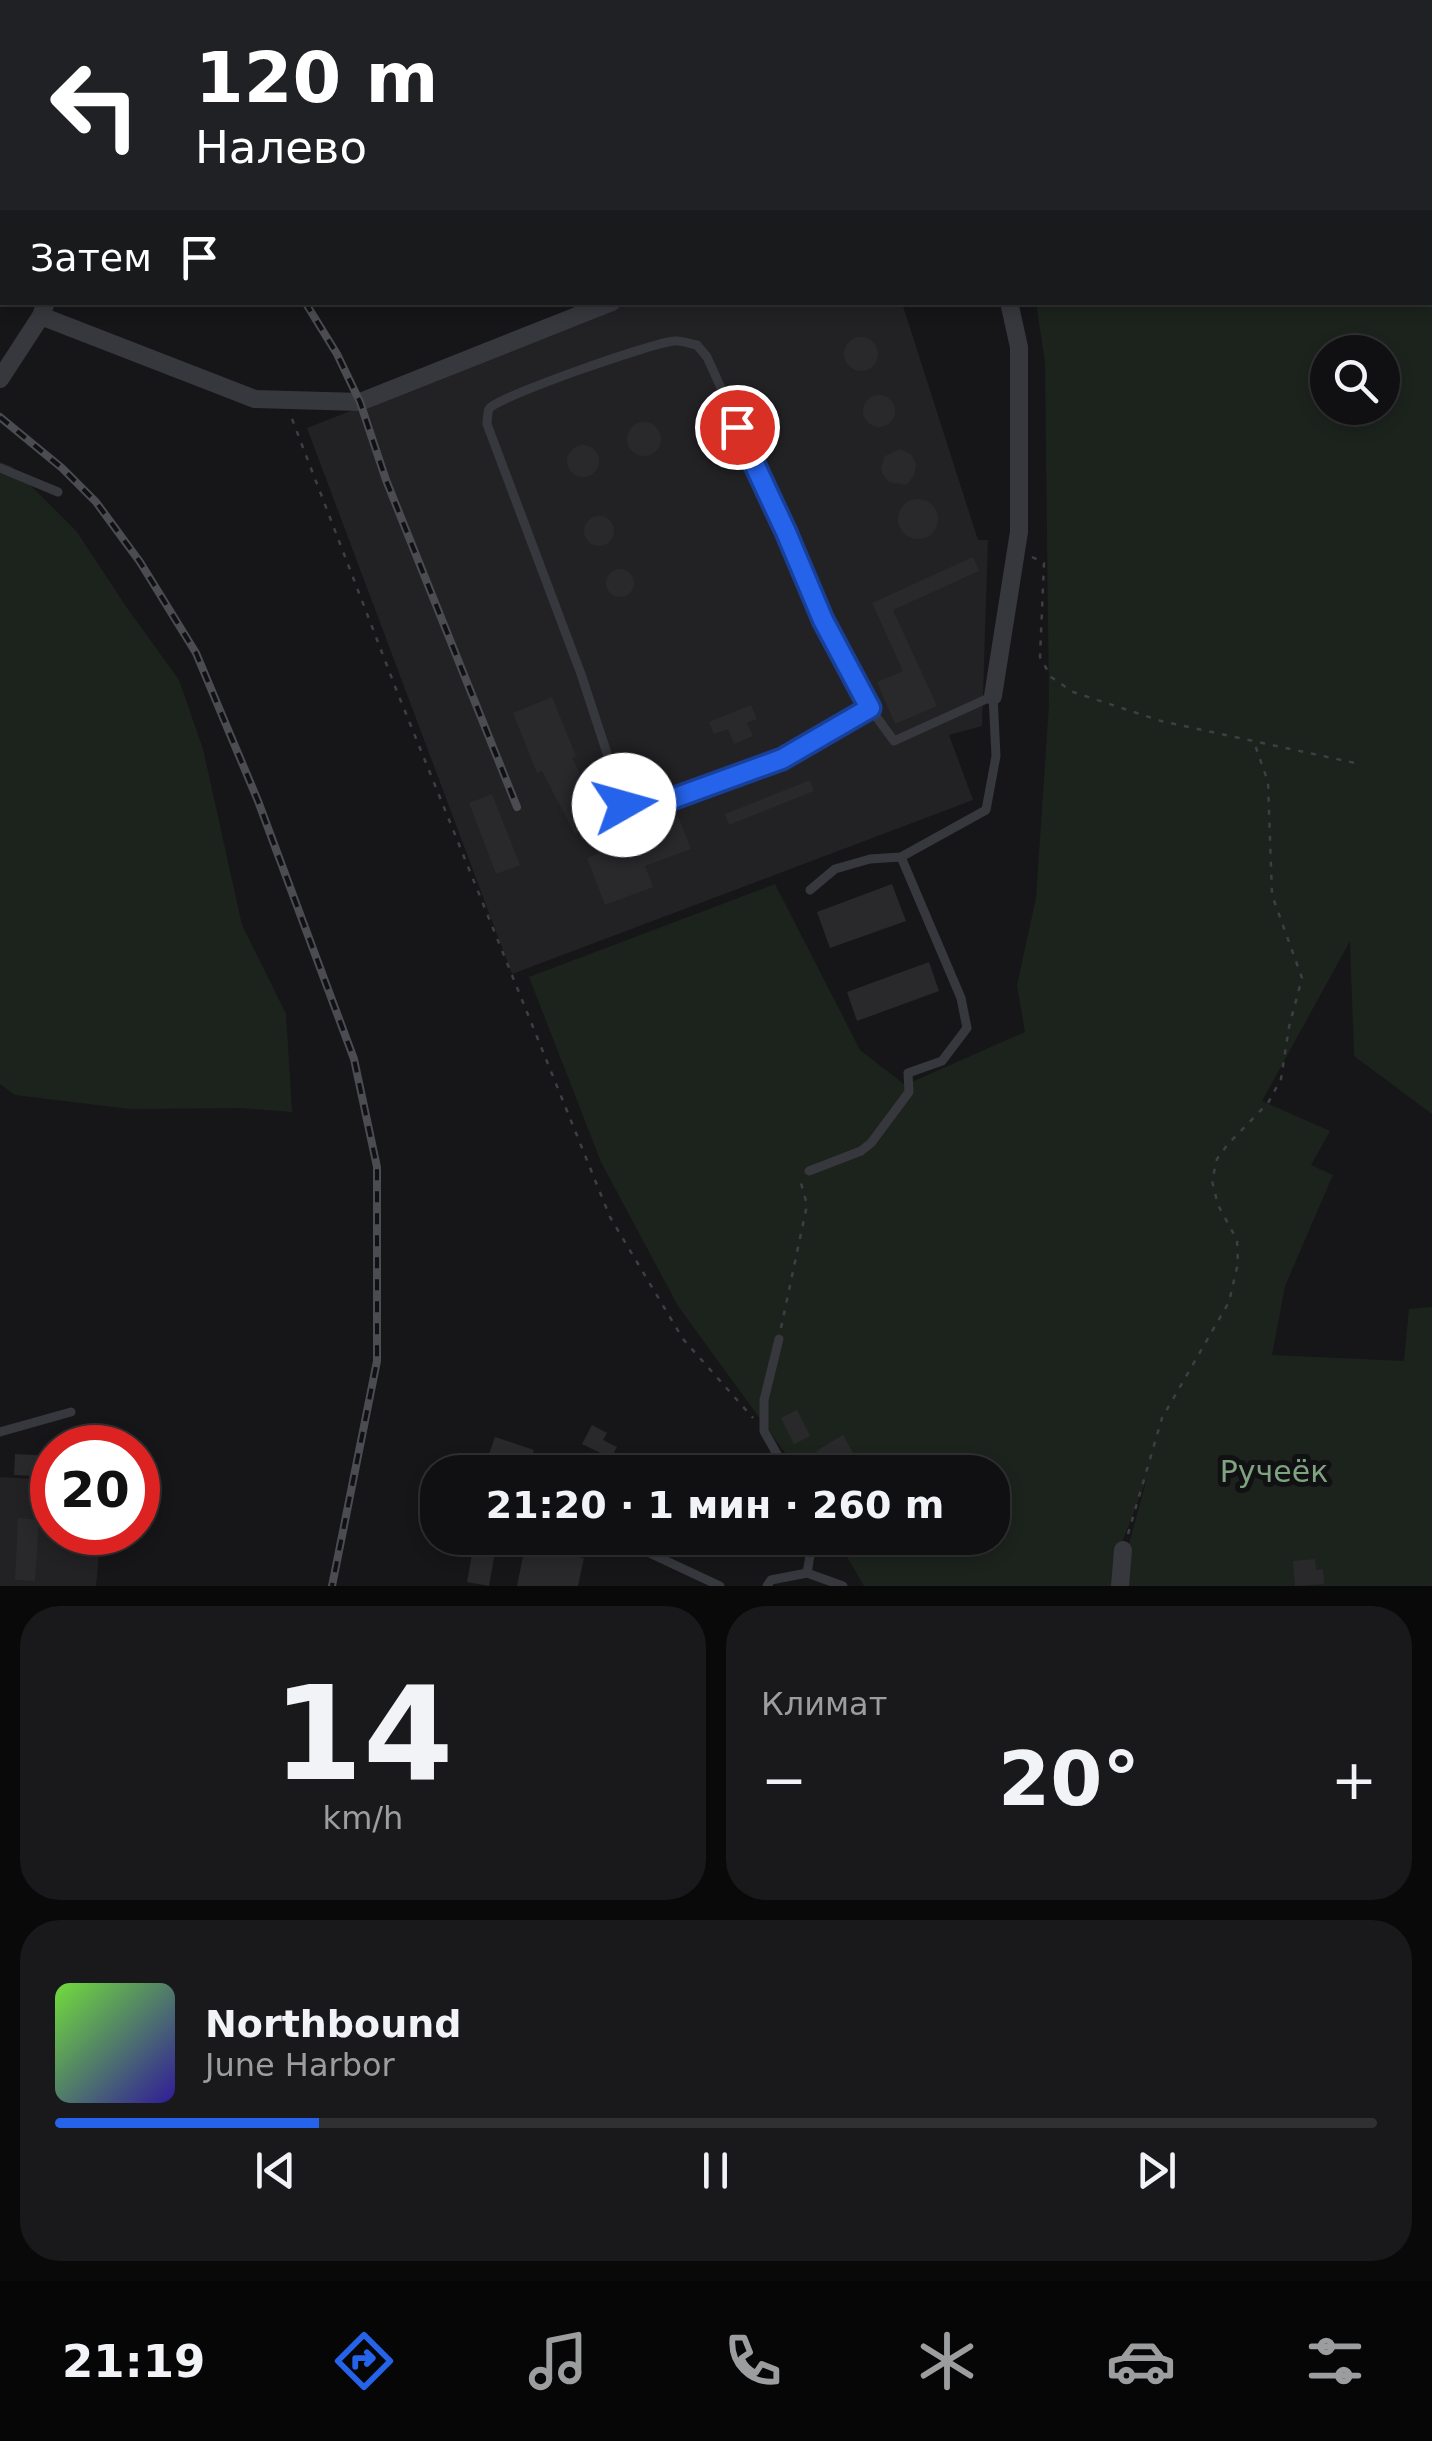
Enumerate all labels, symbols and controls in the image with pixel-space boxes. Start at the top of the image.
text: 120 m [195,37,438,119]
icon: left [30,40,160,170]
text: Налево [195,121,367,174]
icon: arrive [172,230,227,285]
text: Затем [30,236,152,280]
map controls [1310,335,1400,425]
button: search [1310,335,1400,425]
pin [695,385,780,470]
icon: arrive [710,400,765,455]
position arrow [572,753,676,857]
speed limit sign: 20 [30,1425,160,1555]
park label: Ручеёк [1220,1454,1328,1489]
text: 21:20 · 1 мин · 260 m [486,1483,944,1527]
text: 14 [273,1658,453,1810]
text: Климат [761,1685,887,1723]
text: 20° [998,1735,1140,1823]
text: − [761,1748,807,1812]
text: + [1331,1748,1377,1812]
text: km/h [323,1799,403,1837]
text: Northbound [205,2002,461,2046]
text: June Harbor [205,2046,395,2084]
icon: previous [248,2143,303,2198]
icon: pause [688,2143,743,2198]
icon: next [1129,2143,1184,2198]
icon: directions [329,2326,399,2396]
icon: music [523,2326,593,2396]
icon: phone [718,2326,788,2396]
icon: climate [912,2326,982,2396]
icon: car [1106,2326,1176,2396]
icon: filters [1300,2326,1370,2396]
text: 21:19 [62,2335,205,2388]

